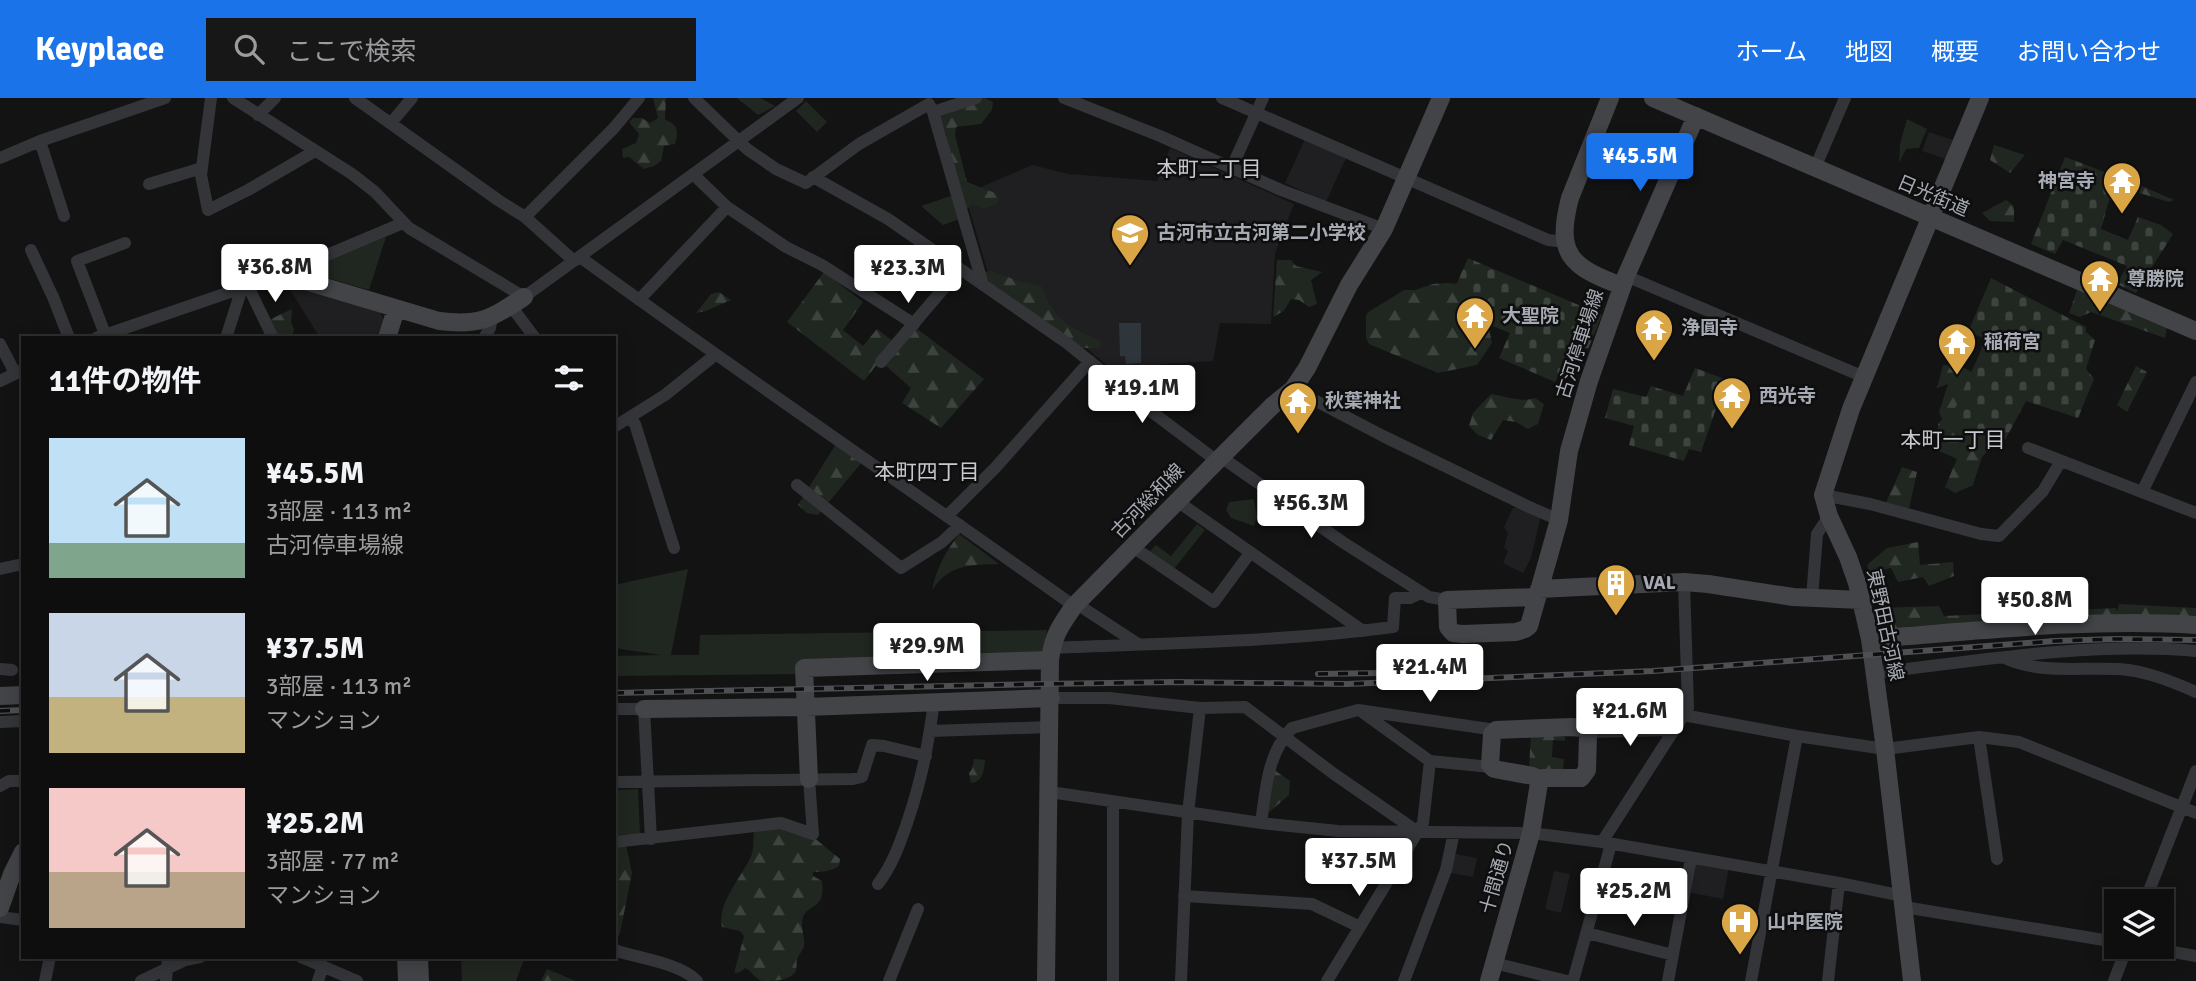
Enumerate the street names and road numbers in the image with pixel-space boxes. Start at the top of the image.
street label: 日光街道 [1893,170,1973,222]
street label: 古河停車場線 [1551,286,1609,402]
street label: 古河総和線 [1106,458,1190,544]
street label: 東野田古河線 [1861,567,1909,683]
street label: 十間通り [1475,837,1519,917]

